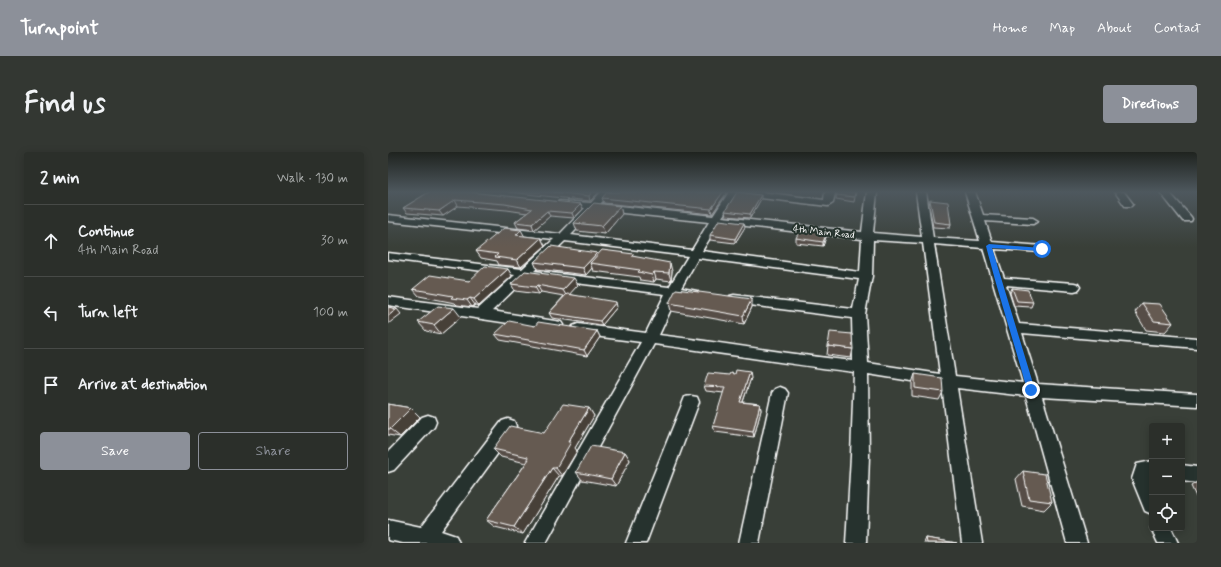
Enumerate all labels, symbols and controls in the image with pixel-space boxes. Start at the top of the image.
text: Turnpoint [20,16,99,41]
text: Home [993,19,1027,37]
text: Map [1049,19,1075,37]
text: About [1097,19,1132,37]
text: Contact [1154,19,1201,37]
button: Directions [1103,85,1197,123]
text: Find us [24,86,105,123]
text: 2 min [40,167,80,189]
text: Walk · 130 m [277,170,348,187]
text: Continue [78,222,134,242]
street label: 4th Main Road [792,223,856,242]
icon: ahead [40,230,62,252]
text: 30 m [321,232,348,249]
route start [1033,240,1051,258]
text: 4th Main Road [78,242,159,259]
icon: left [40,302,62,324]
text: Turn left [78,303,138,323]
text: 100 m [313,304,348,321]
icon: arrive [40,374,62,396]
text: Arrive at destination [78,375,207,395]
route end [1022,381,1040,399]
map controls [1149,423,1185,531]
button: + [1149,423,1185,459]
button: Save [40,432,190,470]
button: Share [198,432,348,470]
button: − [1149,459,1185,495]
button: locate [1149,495,1185,531]

